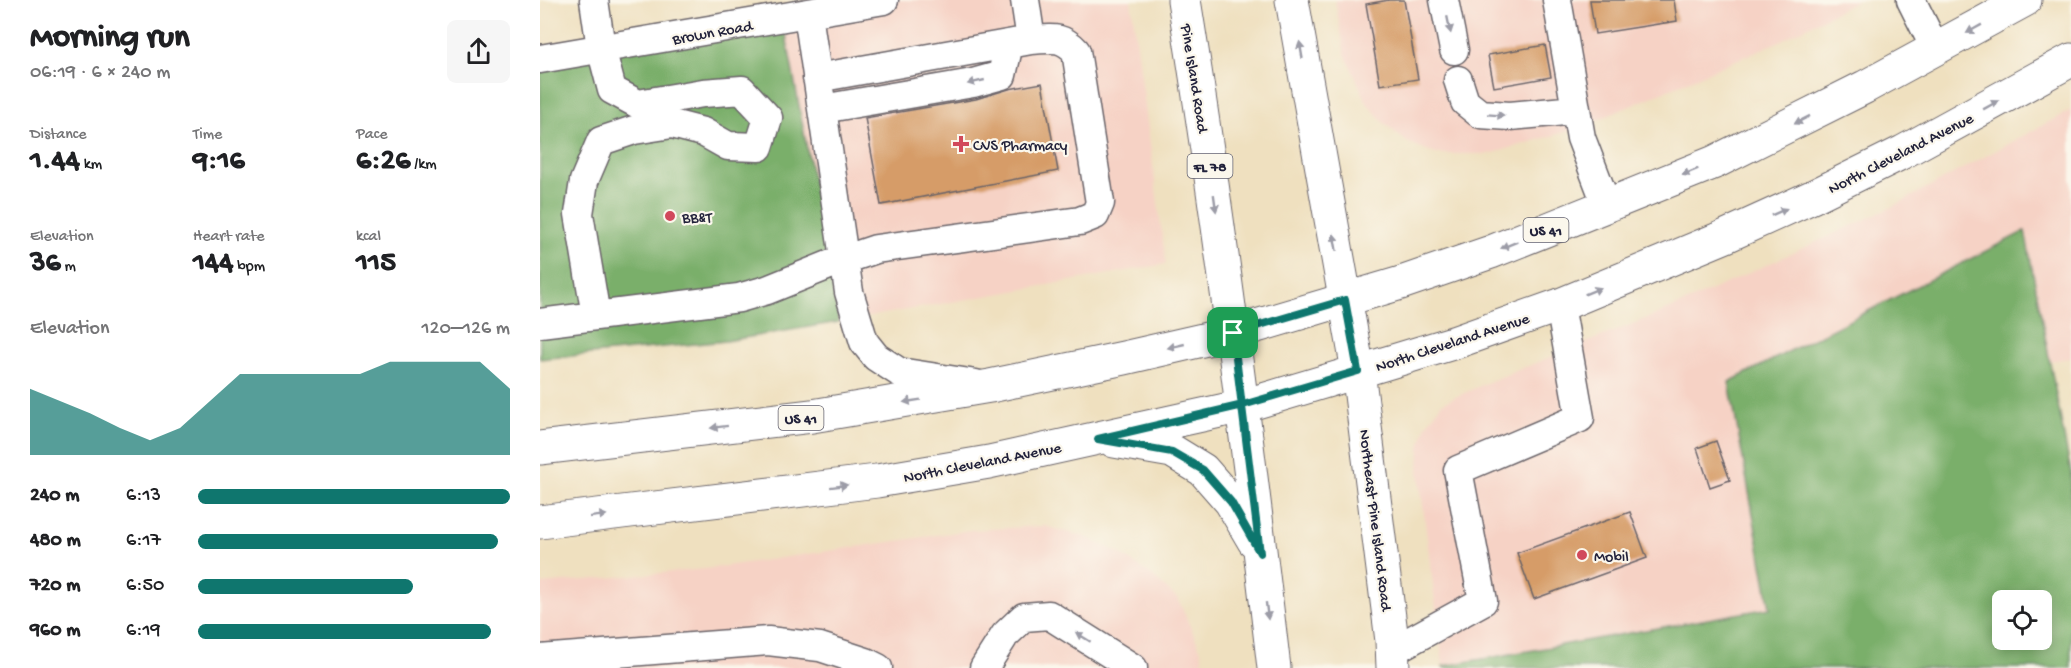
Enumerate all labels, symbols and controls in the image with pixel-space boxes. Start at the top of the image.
one-way arrow [1445,16,1454,35]
street label: Brown Road [670,18,756,51]
text: Morning run [30,20,190,58]
button: share [447,20,510,83]
street label: Pine Island Road [1174,22,1211,136]
one-way arrow [1965,24,1982,34]
one-way arrow [1296,41,1305,60]
text: 06:19 · 6 × 240 m [30,62,170,85]
one-way arrow [966,77,985,87]
one-way arrow [1982,100,1999,110]
street label: North Cleveland Avenue [1826,110,1978,200]
one-way arrow [1487,111,1506,120]
one-way arrow [1793,115,1810,125]
text: Distance [30,126,87,145]
text: Time [193,126,222,145]
text: Pace [356,126,387,145]
marker: CVS Pharmacy [954,137,968,151]
place label: CVS Pharmacy [973,138,1067,157]
text: 1.44 [30,145,80,180]
text: 9:16 [193,145,245,180]
text: 6:26 [356,145,411,180]
road number: FL 78 [1188,154,1232,178]
text: km [80,156,102,175]
text: /km [411,156,437,175]
one-way arrow [1680,167,1698,177]
one-way arrow [1211,194,1220,213]
one-way arrow [1771,208,1788,217]
marker: BB&T [663,209,677,223]
place label: BB&T [681,210,713,229]
road number: US 41 [1524,218,1568,242]
text: Elevation [30,228,94,247]
text: Heart rate [193,228,265,247]
text: kcal [356,228,381,247]
one-way arrow [1330,233,1339,252]
one-way arrow [1499,240,1517,250]
text: 36 [30,247,61,282]
text: 144 [193,247,234,282]
text: 115 [356,247,396,282]
text: m [61,258,76,277]
text: bpm [234,258,265,277]
one-way arrow [1584,286,1602,296]
pin [1207,307,1258,358]
street label: North Cleveland Avenue [1374,310,1533,378]
icon: arrive [1216,316,1249,349]
text: Elevation [30,318,110,341]
text: 120–126 m [422,318,510,341]
one-way arrow [1167,341,1185,351]
one-way arrow [902,396,921,405]
road number: US 41 [778,406,824,430]
one-way arrow [709,422,728,432]
street label: Northeast Pine Island Road [1353,429,1394,614]
street label: North Cleveland Avenue [902,440,1064,489]
one-way arrow [830,481,849,490]
text: 240 m [30,485,80,508]
text: 6:13 [126,485,161,508]
one-way arrow [589,511,608,520]
text: 480 m [30,530,81,553]
text: 6:17 [126,530,161,553]
marker: Mobil [1575,548,1589,562]
place label: Mobil [1594,549,1629,568]
text: 720 m [30,575,81,598]
text: 6:50 [126,575,164,598]
map controls [1992,590,2052,650]
button: locate [1992,590,2052,650]
one-way arrow [1262,601,1272,620]
text: 960 m [30,620,80,643]
text: 6:19 [126,620,161,643]
one-way arrow [1075,632,1092,643]

